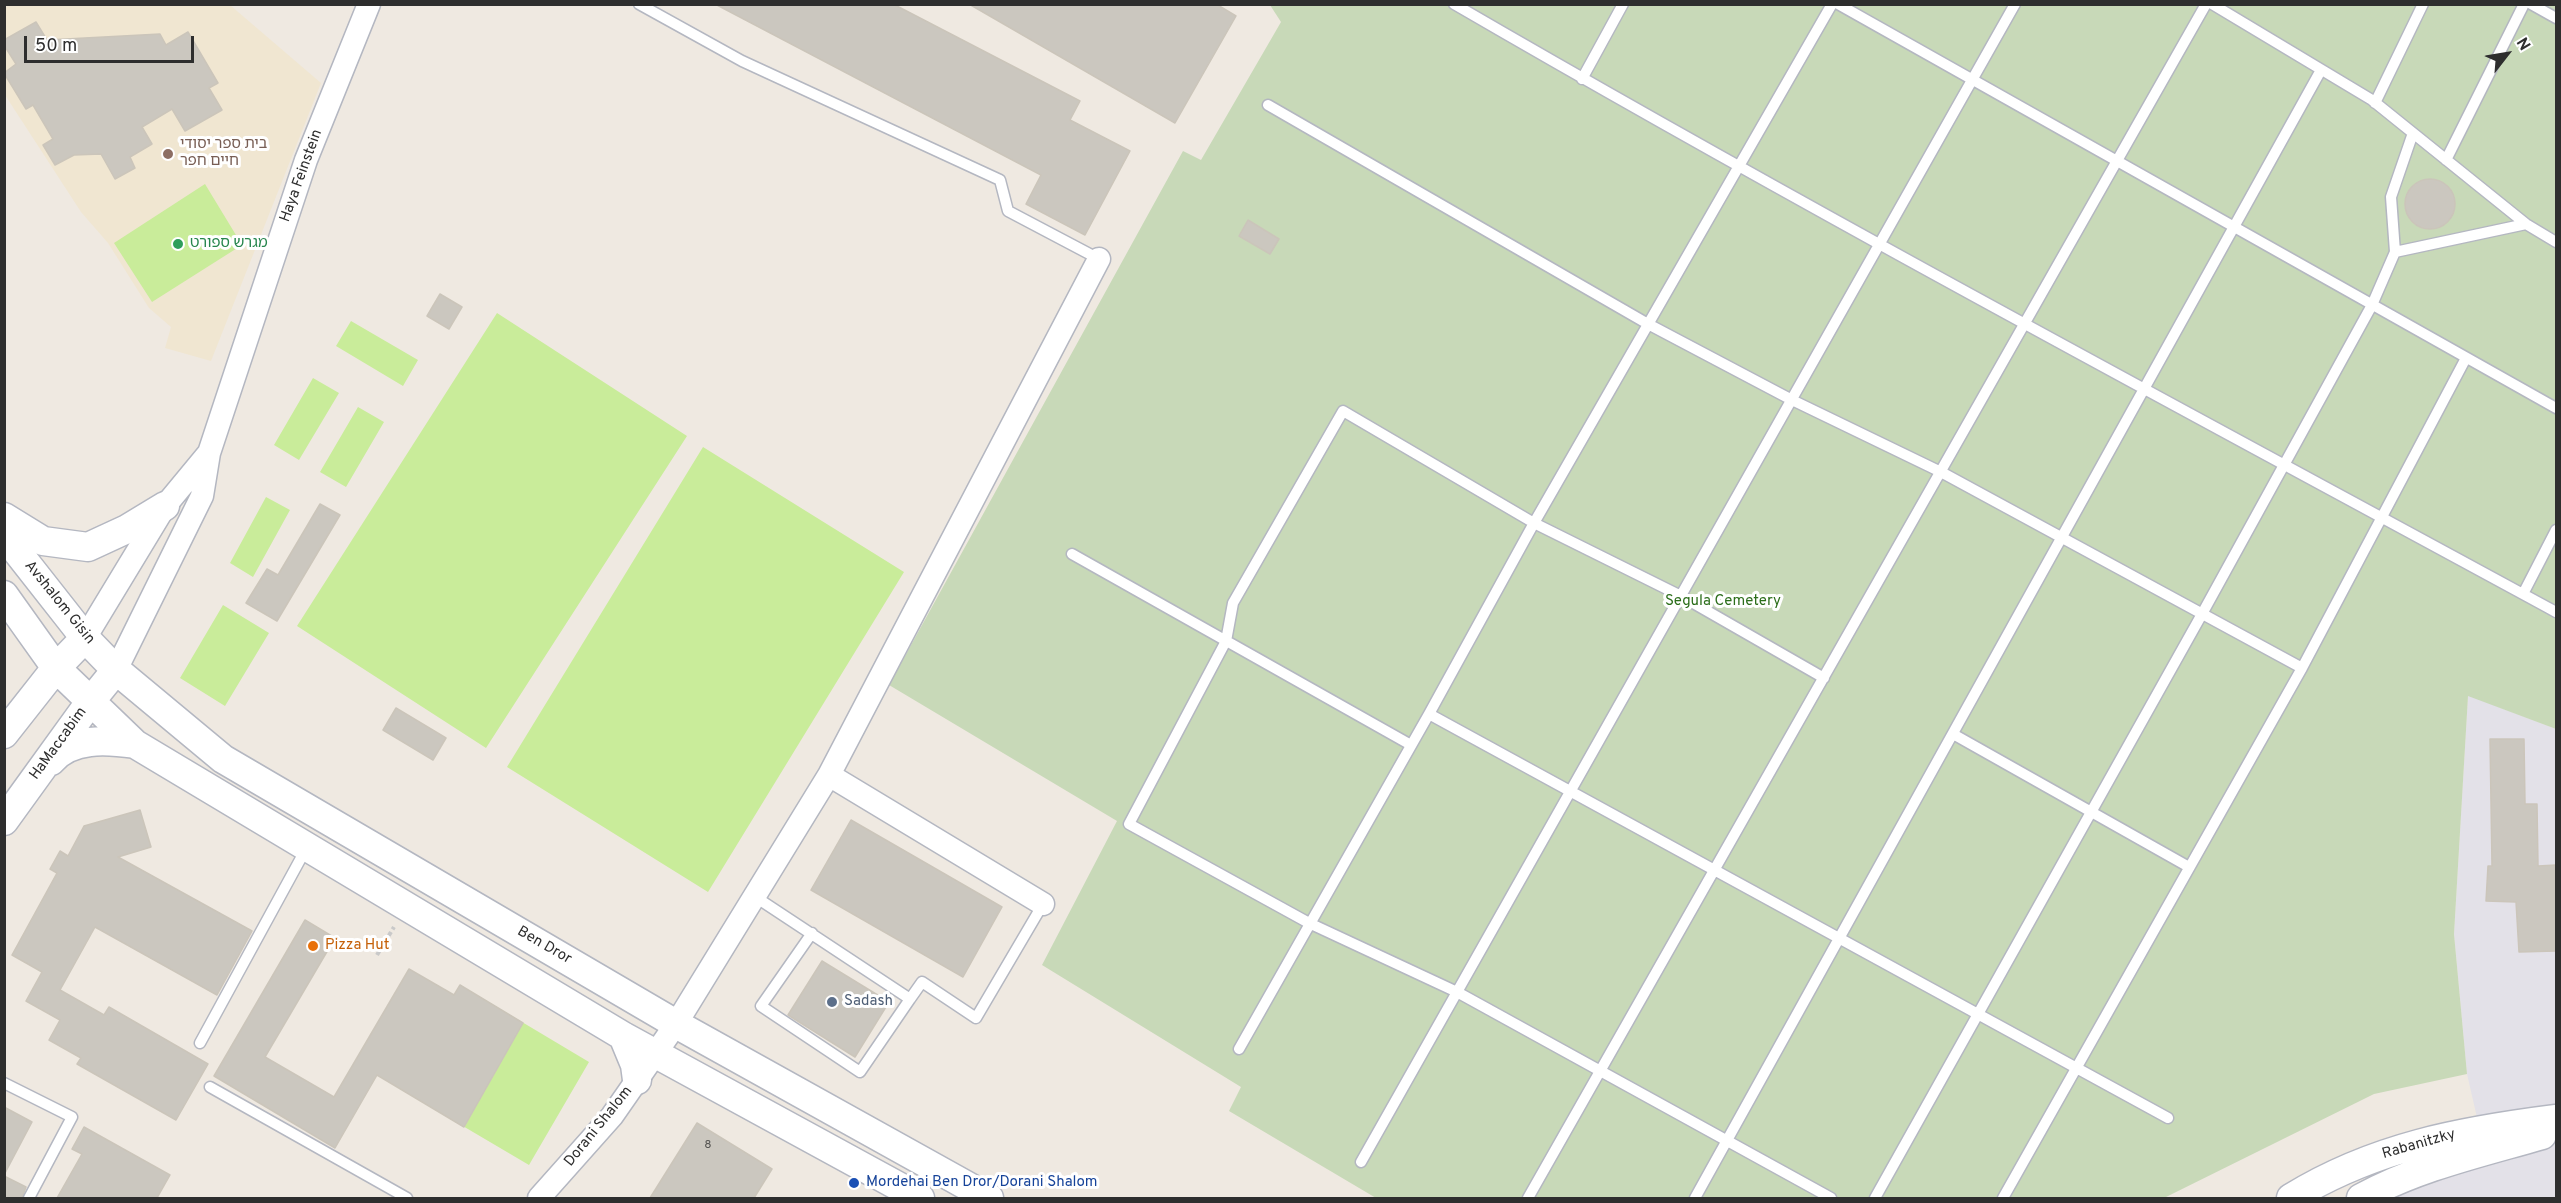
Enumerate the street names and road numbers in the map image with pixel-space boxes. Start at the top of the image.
street label: Haya Feinstein [277,127,327,225]
street label: Avshalom Gisin [20,558,98,648]
street label: HaMaccabim [27,704,91,784]
street label: Ben Dror [513,923,575,969]
street label: Dorani Shalom [561,1083,637,1171]
street label: Rabanitzky [2380,1126,2458,1164]

